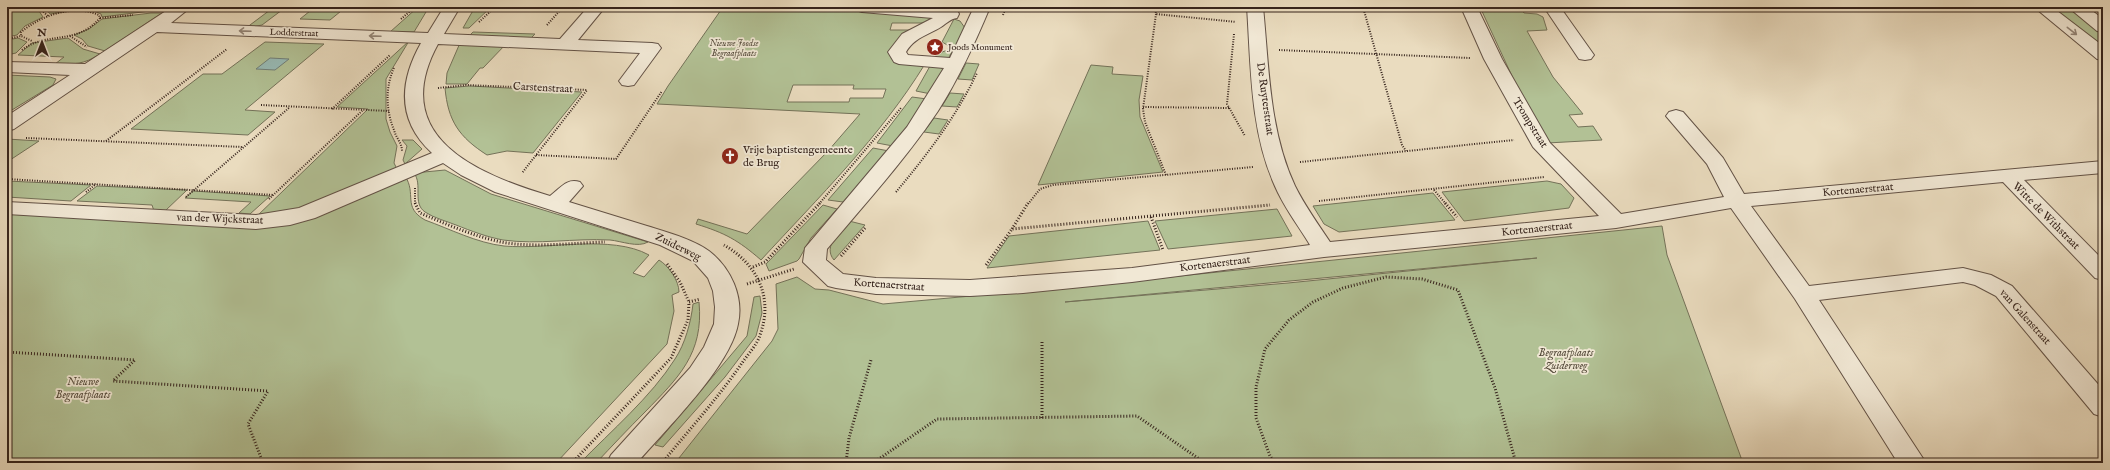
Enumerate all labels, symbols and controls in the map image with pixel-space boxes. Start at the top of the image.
north arrow [22,22,62,62]
text: N [36,26,47,40]
one-way arrow [239,27,252,34]
street label: Lodderstraat [269,27,319,39]
one-way arrow [2067,27,2078,35]
one-way arrow [369,32,382,40]
place icon: Joods Monument [925,37,945,57]
park label: Nieuwe Joodse Begraafplaats [709,38,759,60]
place label: Joods Monument [947,42,1013,53]
street label: De Ruyterstraat [1253,62,1277,137]
street label: Carstenstraat [513,79,574,97]
street label: Trompstraat [1509,95,1551,151]
place label: Vrije baptistengemeente de Brug [742,143,853,170]
church icon: Vrije baptistengemeente de Brug [720,146,740,166]
street label: Witte de Withstraat [2009,179,2083,253]
street label: Kortenaerstraat [1822,180,1894,200]
street label: van der Wijckstraat [176,210,264,228]
street label: Kortenaerstraat [1501,218,1573,240]
street label: Zuiderweg [653,230,704,265]
street label: Kortenaerstraat [1179,253,1251,275]
street label: Kortenaerstraat [853,276,925,294]
street label: van Galenstraat [1996,286,2054,348]
park label: Begraafplaats Zuiderweg [1539,346,1594,374]
park label: Nieuwe Begraafplaats [56,375,111,403]

